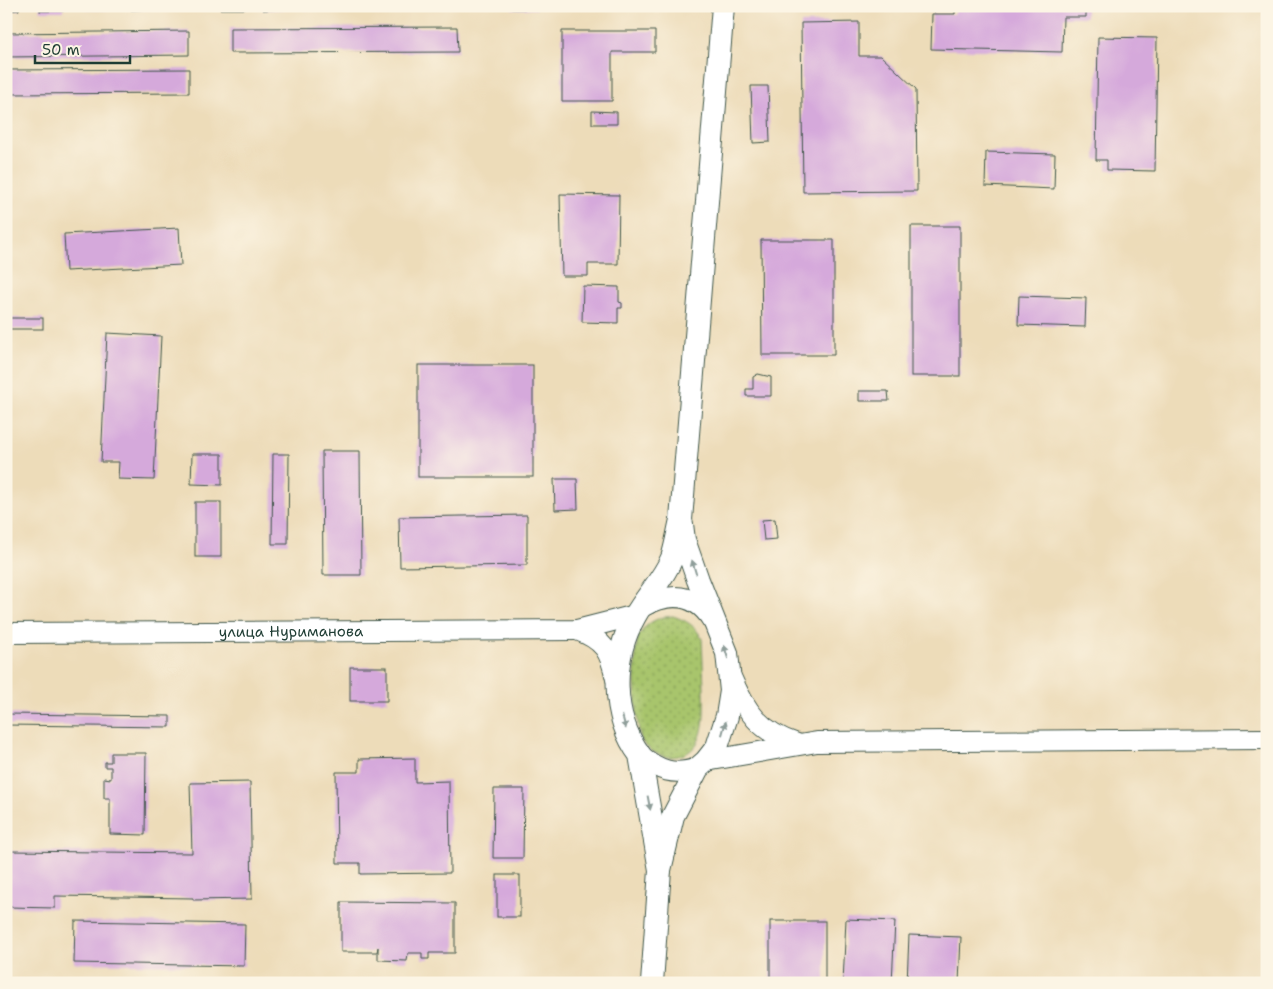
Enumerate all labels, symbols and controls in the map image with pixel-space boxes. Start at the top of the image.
scale bar [35,32,130,64]
text: 50 m [42,40,80,60]
one-way arrow [690,559,698,574]
street label: улица Нуриманова [219,621,364,642]
one-way arrow [722,645,730,660]
one-way arrow [620,714,628,729]
one-way arrow [720,720,728,735]
one-way arrow [646,795,654,811]

